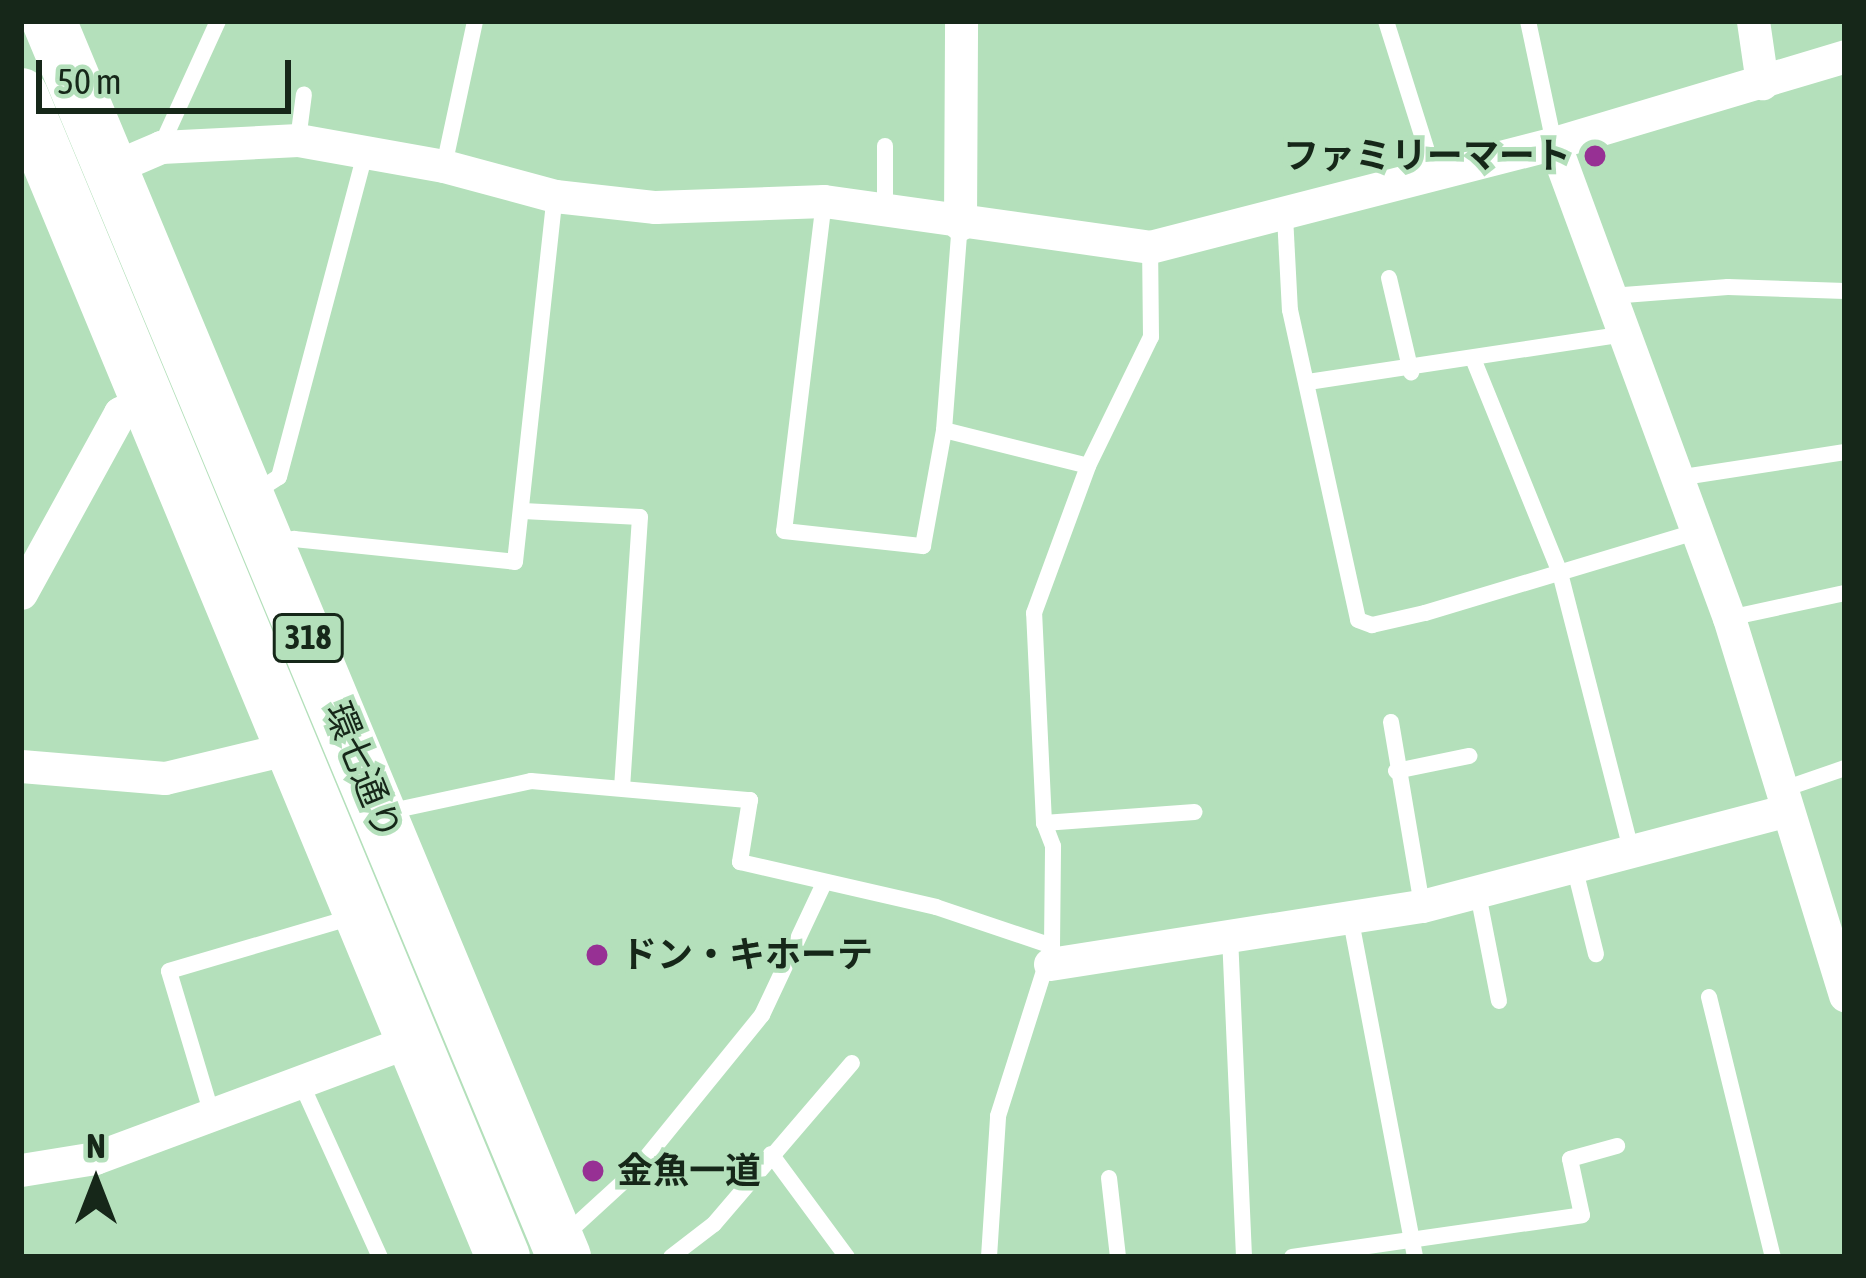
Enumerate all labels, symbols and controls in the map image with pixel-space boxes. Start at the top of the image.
scale bar [42,36,297,110]
text: 50 m [57,60,122,102]
place label: ファミリーマート [1283,134,1571,178]
marker: ファミリーマート [1582,143,1608,169]
road number: 318 [272,611,344,665]
street label: 環七通り [316,696,410,846]
place label: ドン・キホーテ [621,933,873,977]
marker: ドン・キホーテ [584,942,610,968]
north arrow [36,1122,156,1242]
text: N [86,1127,106,1165]
place label: 金魚一道 [617,1149,761,1193]
marker: 金魚一道 [580,1158,606,1184]

